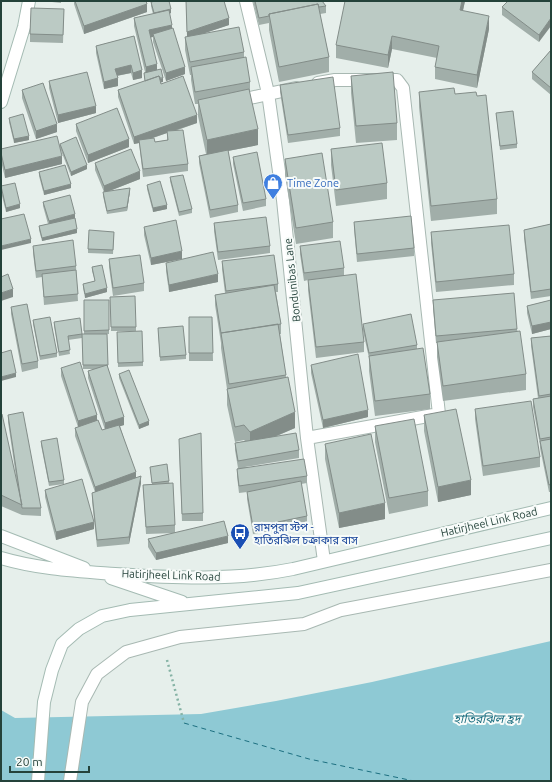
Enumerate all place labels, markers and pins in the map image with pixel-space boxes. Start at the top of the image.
shop icon: Time Zone [262,172,284,200]
place label: Time Zone [287,177,339,189]
place label: রামপুরা স্টপ - হাতিরঝিল চক্রাকার বাস [253,521,358,546]
bus stop icon: রামপুরা স্টপ - হাতিরঝিল চক্রাকার বাস [229,522,251,550]

